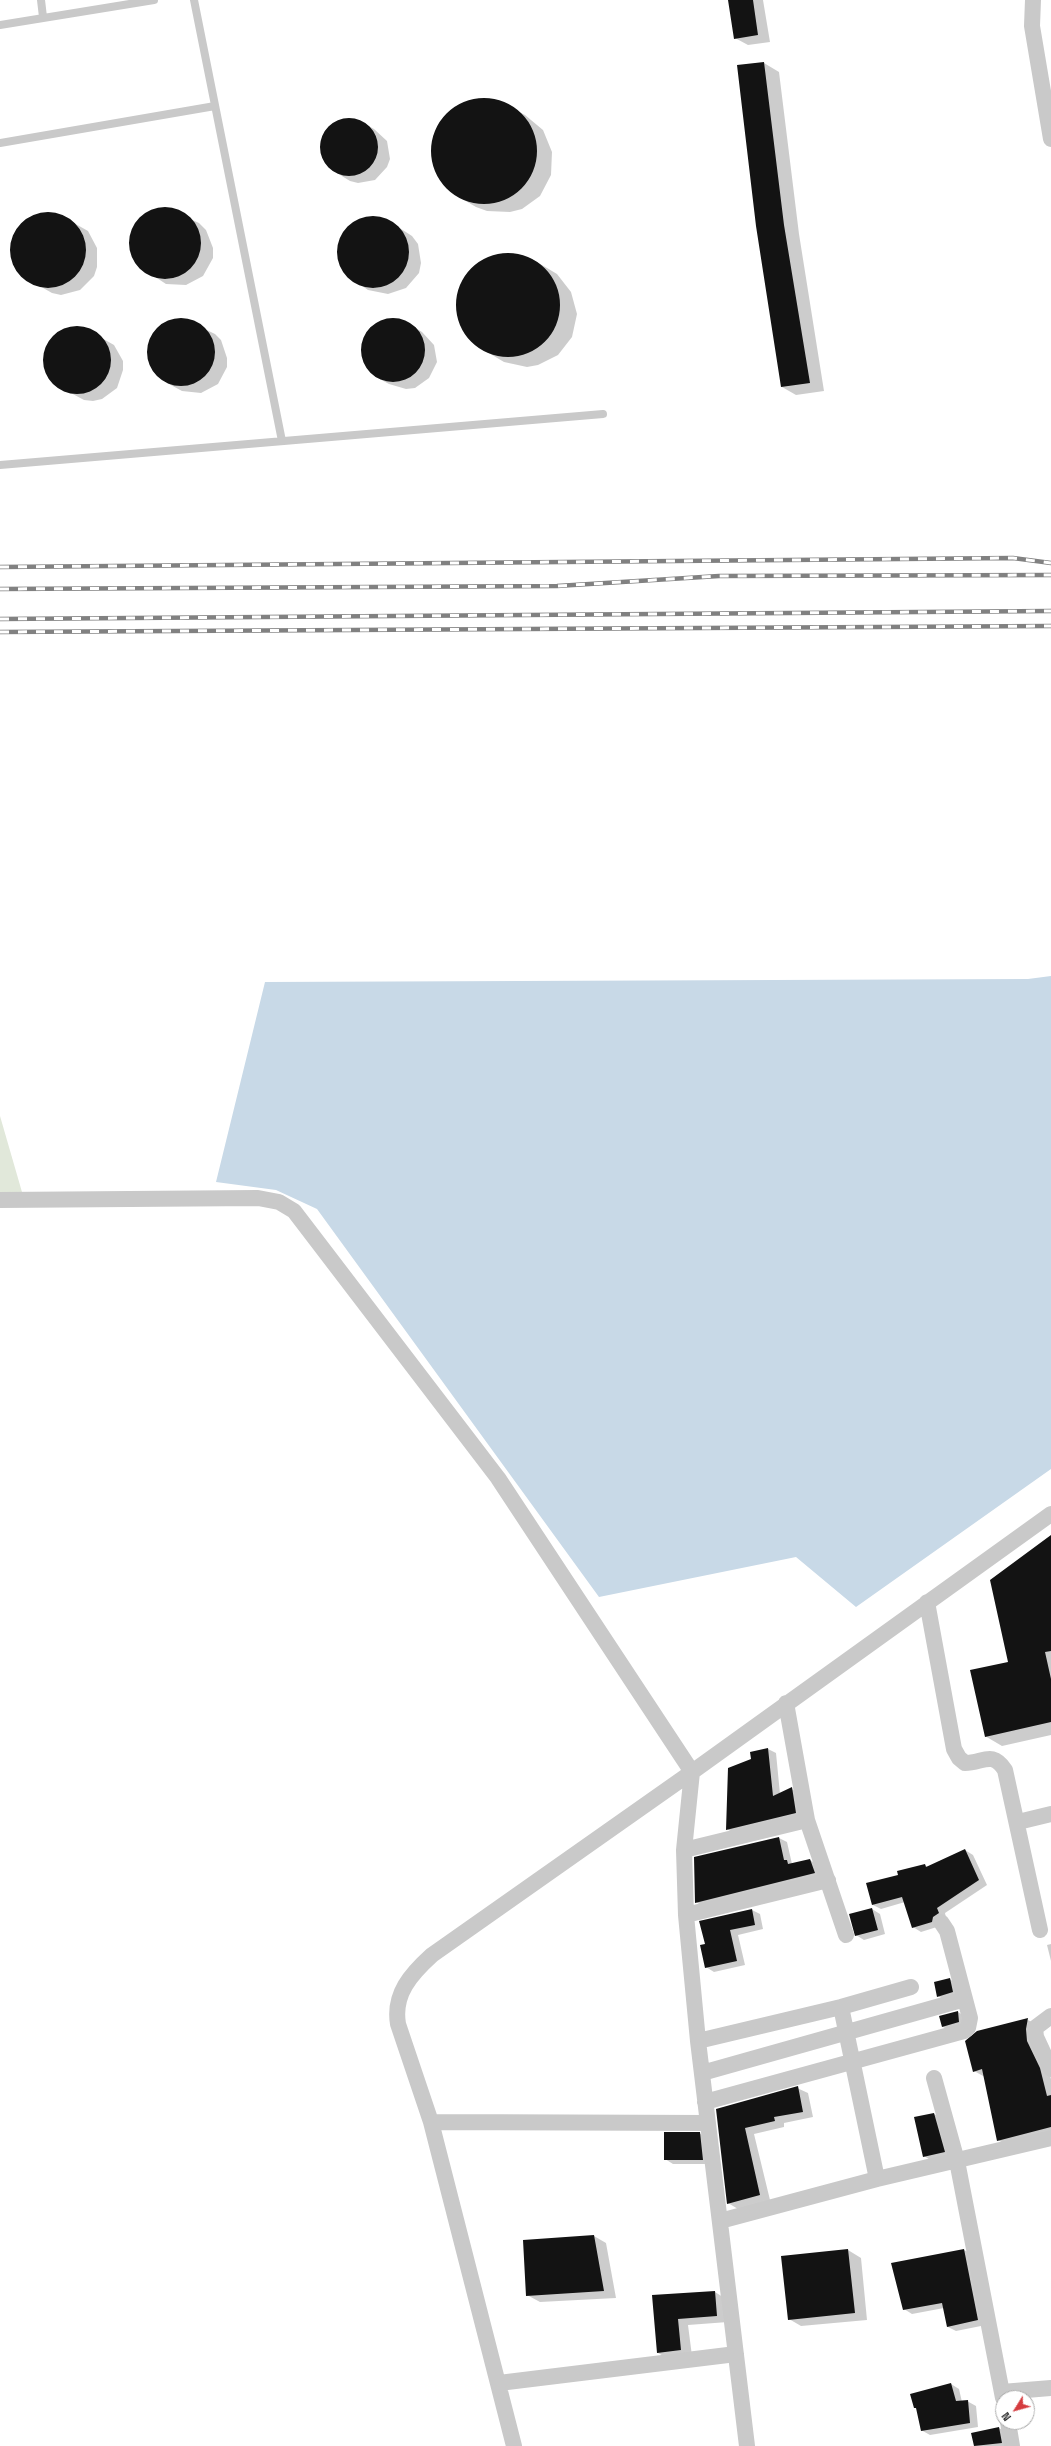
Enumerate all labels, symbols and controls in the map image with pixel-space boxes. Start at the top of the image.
north arrow [995,2390,1035,2430]
text: N [998,2409,1014,2424]

